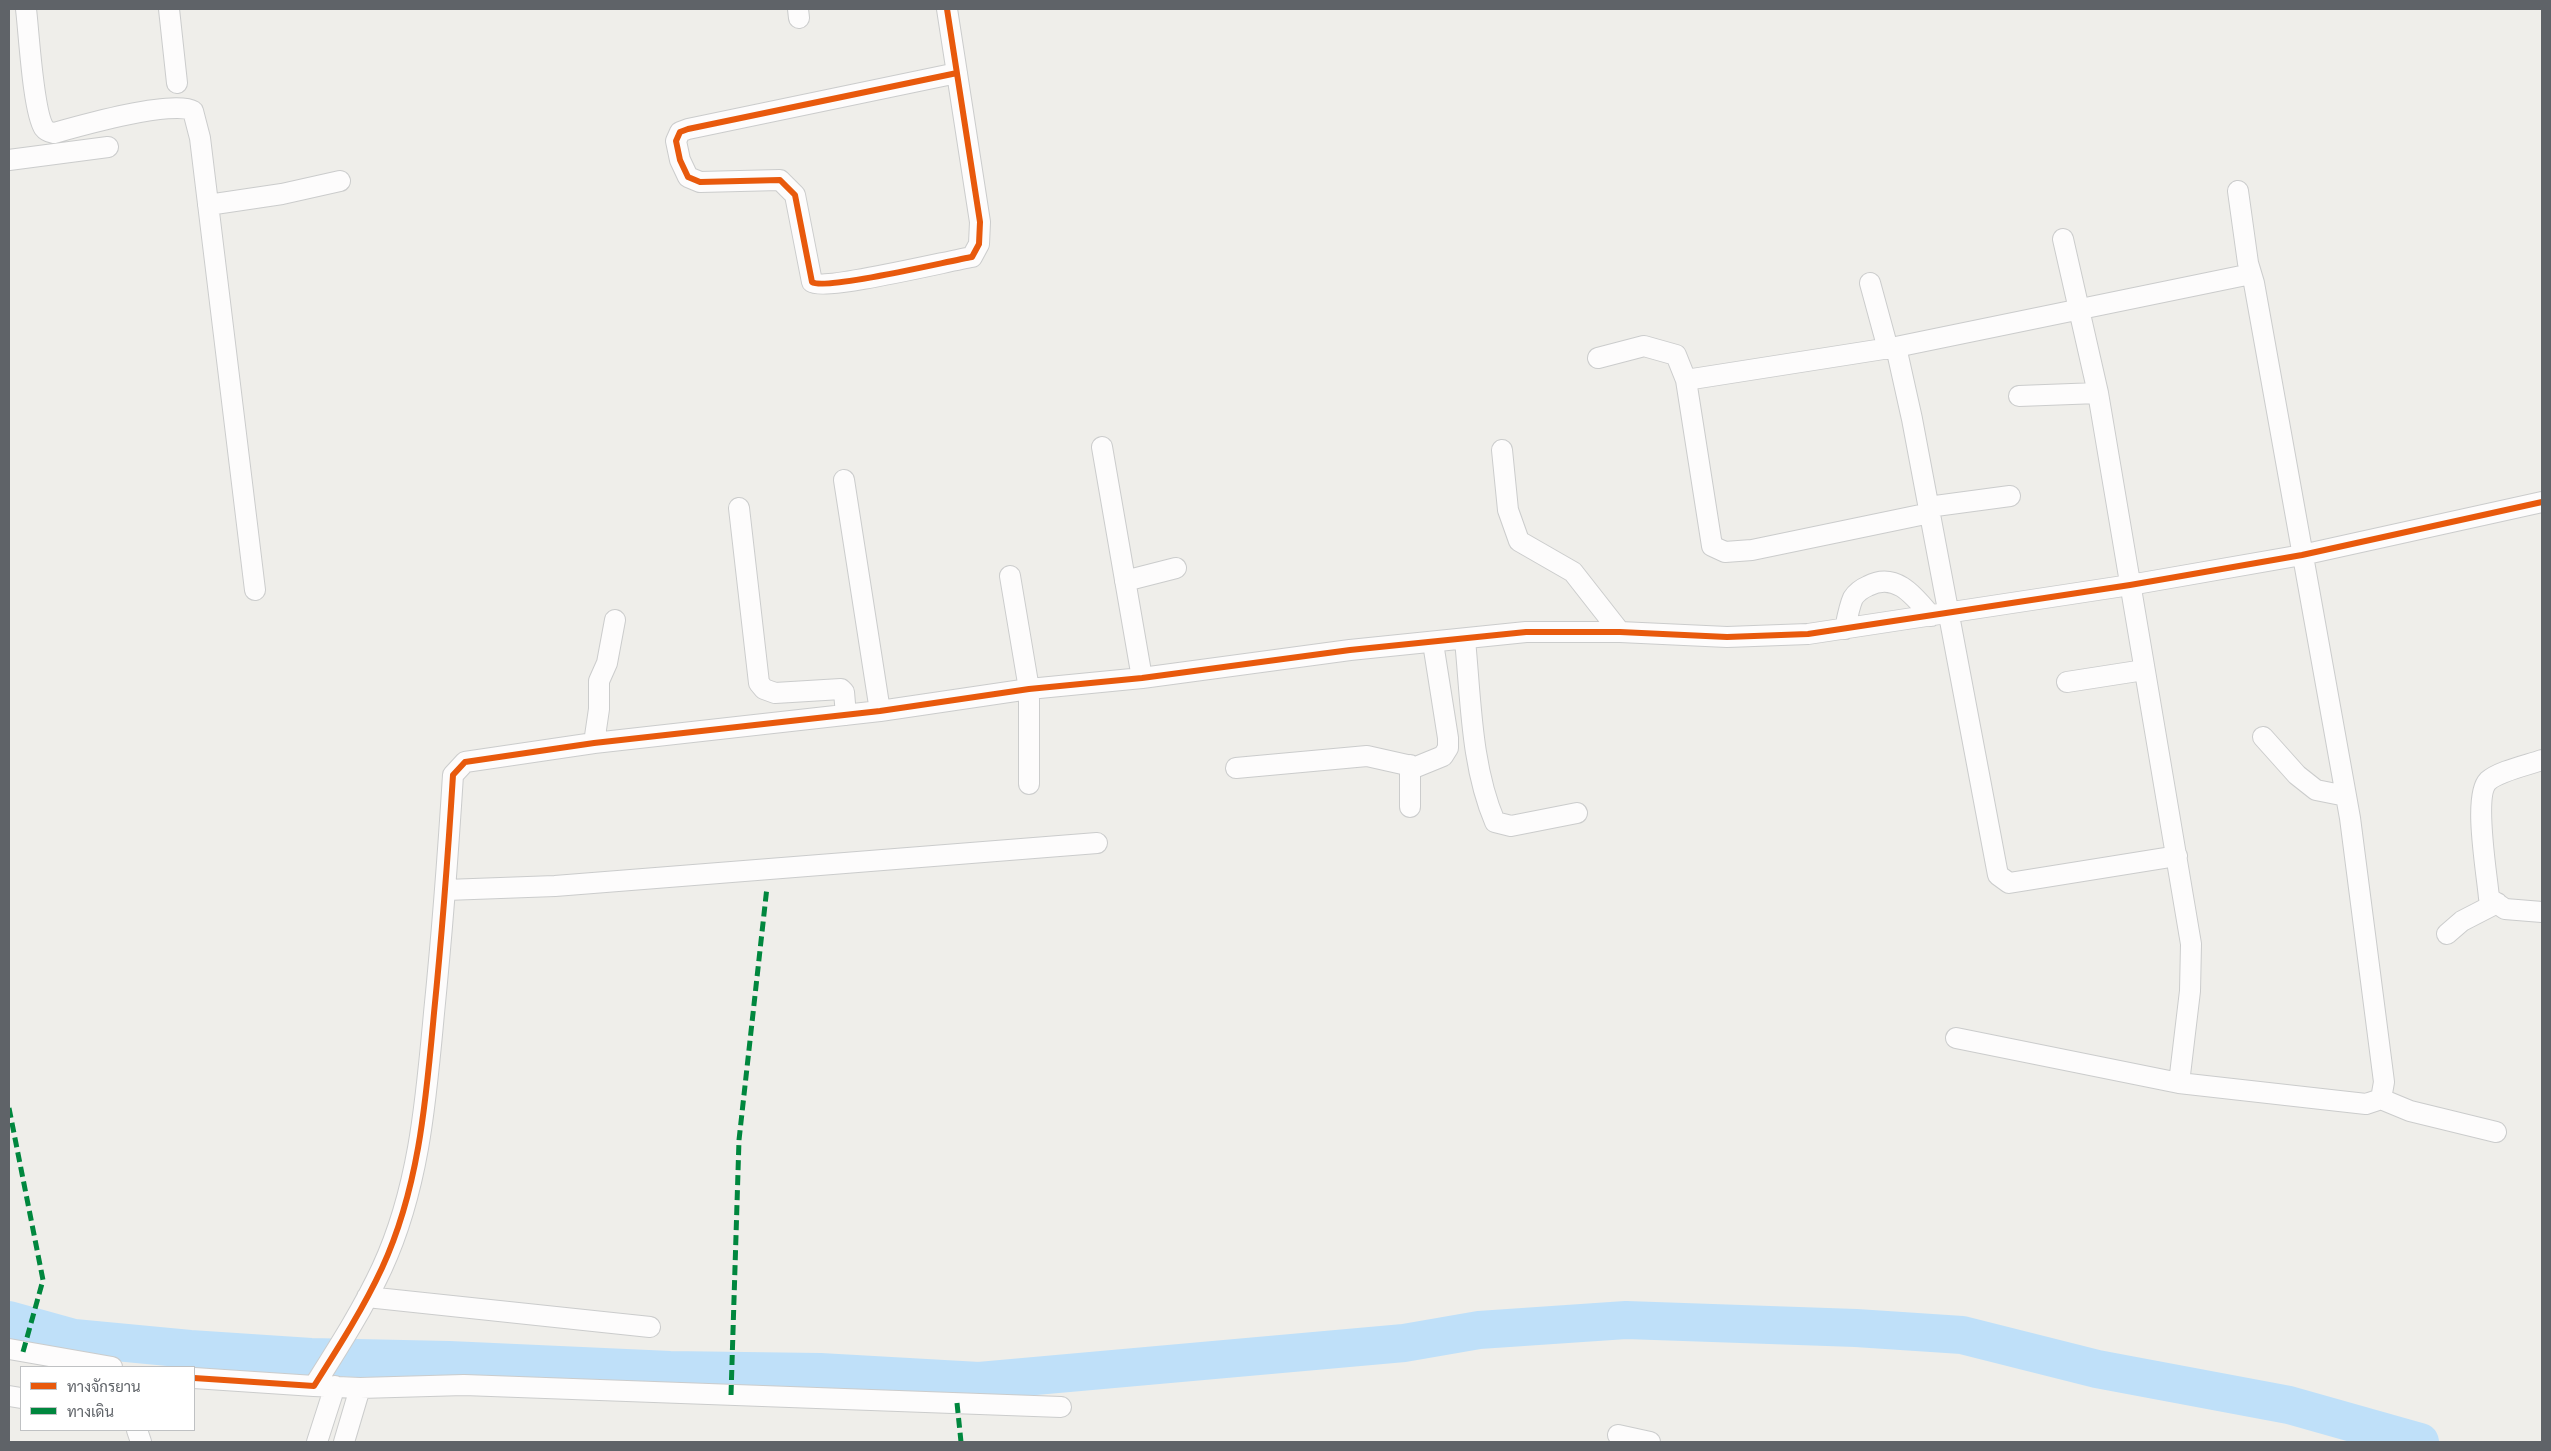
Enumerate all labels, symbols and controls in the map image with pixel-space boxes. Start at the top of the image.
legend [20,1366,195,1431]
text: ทางจักรยาน [67,1378,141,1396]
text: ทางเดิน [67,1403,114,1421]

